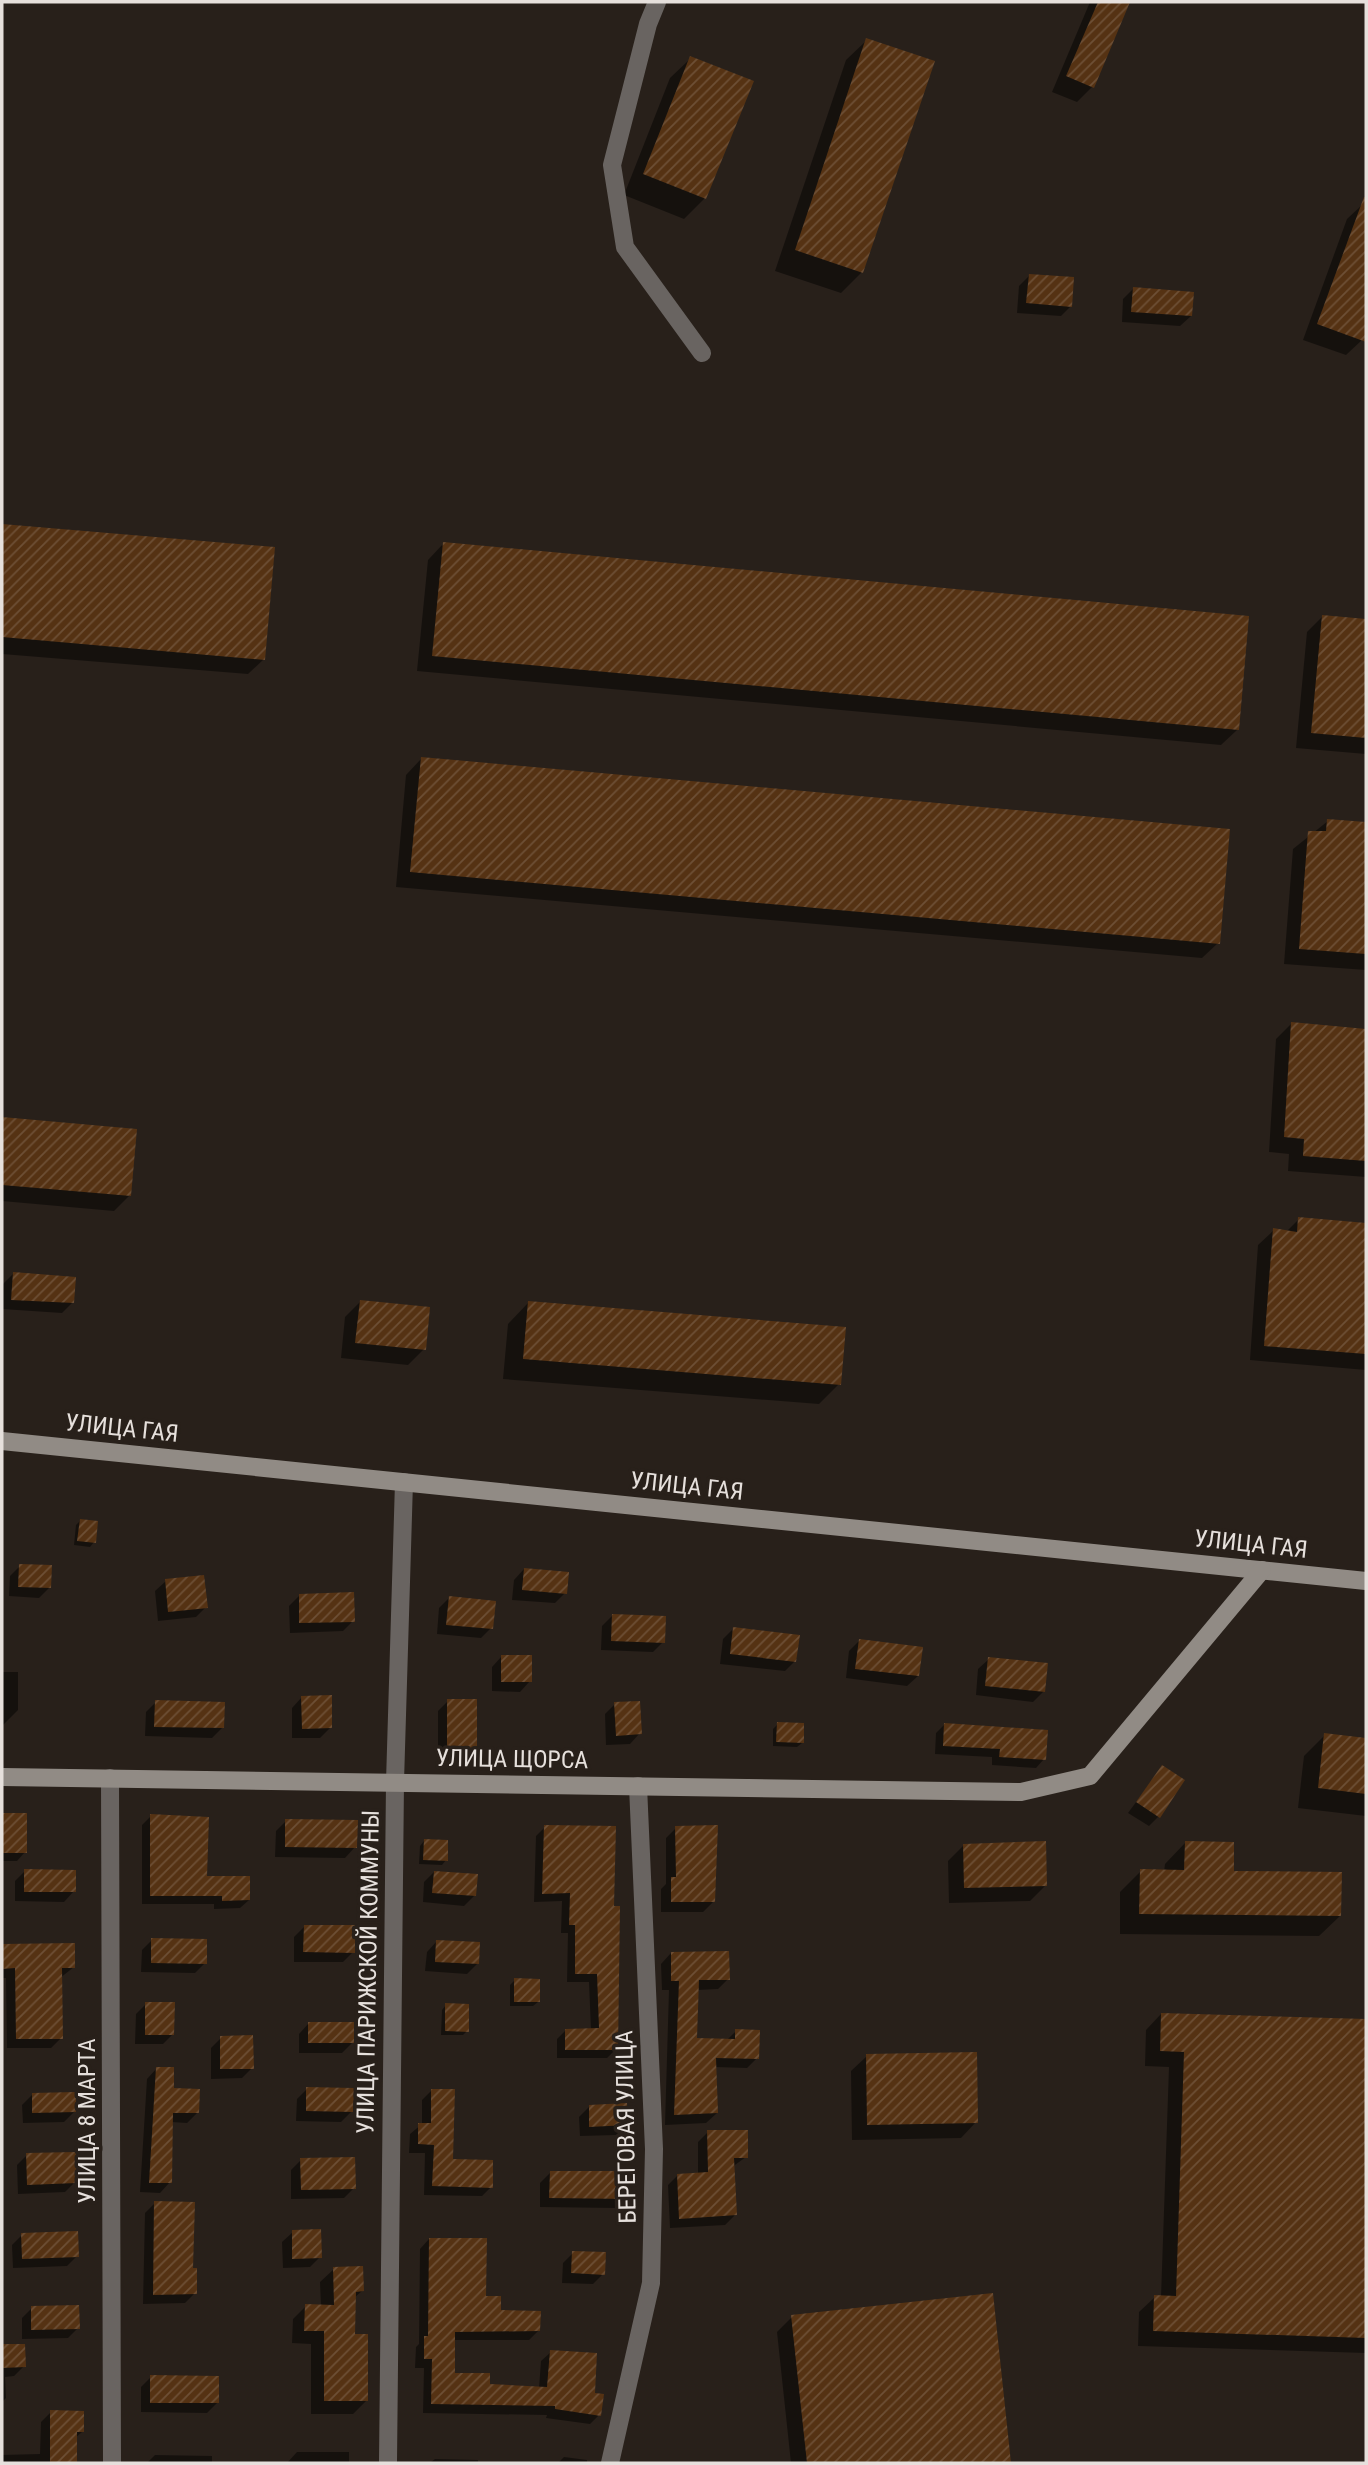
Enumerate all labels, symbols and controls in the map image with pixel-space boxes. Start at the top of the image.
street label: УЛИЦА ГАЯ [64,1408,180,1448]
street label: УЛИЦА ГАЯ [629,1466,745,1506]
street label: УЛИЦА ГАЯ [1193,1524,1309,1564]
street label: УЛИЦА ЩОРСА [436,1744,589,1774]
street label: УЛИЦА ПАРИЖСКОЙ КОММУНЫ [351,1810,385,2134]
street label: БЕРЕГОВАЯ УЛИЦА [610,2030,642,2224]
street label: УЛИЦА 8 МАРТА [73,2038,101,2204]

